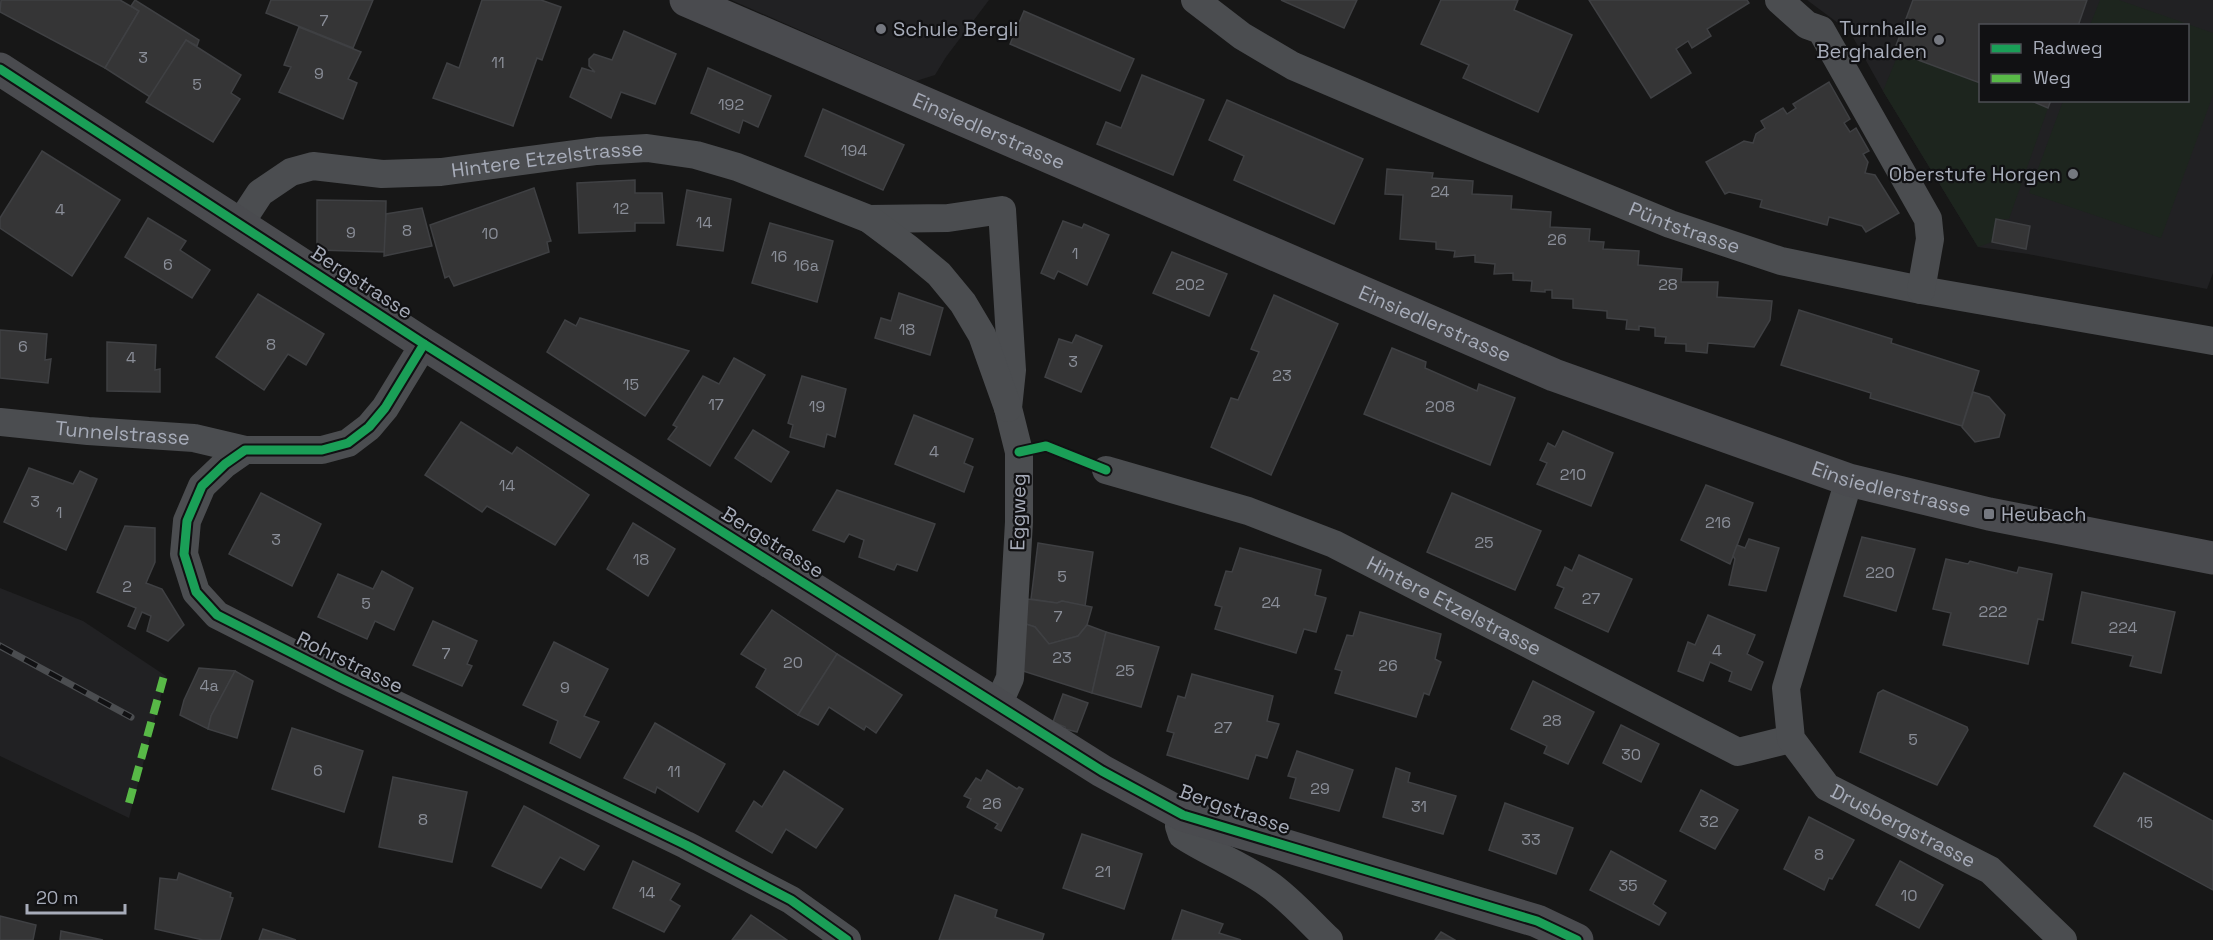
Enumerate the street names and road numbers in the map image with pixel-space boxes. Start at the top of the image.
street label: Einsiedlerstrasse [909,86,1069,175]
street label: Hintere Etzelstrasse [450,135,644,183]
street label: Püntstrasse [1625,195,1743,259]
street label: Bergstrasse [306,239,418,325]
street label: Einsiedlerstrasse [1355,279,1515,368]
street label: Tunnelstrasse [54,415,191,451]
street label: Einsiedlerstrasse [1808,455,1974,522]
street label: Eggweg [1004,473,1032,551]
street label: Bergstrasse [717,500,829,584]
street label: Hintere Etzelstrasse [1362,550,1546,662]
street label: Rohrstrasse [292,625,408,699]
street label: Bergstrasse [1176,778,1294,840]
street label: Drusbergstrasse [1826,778,1980,874]

